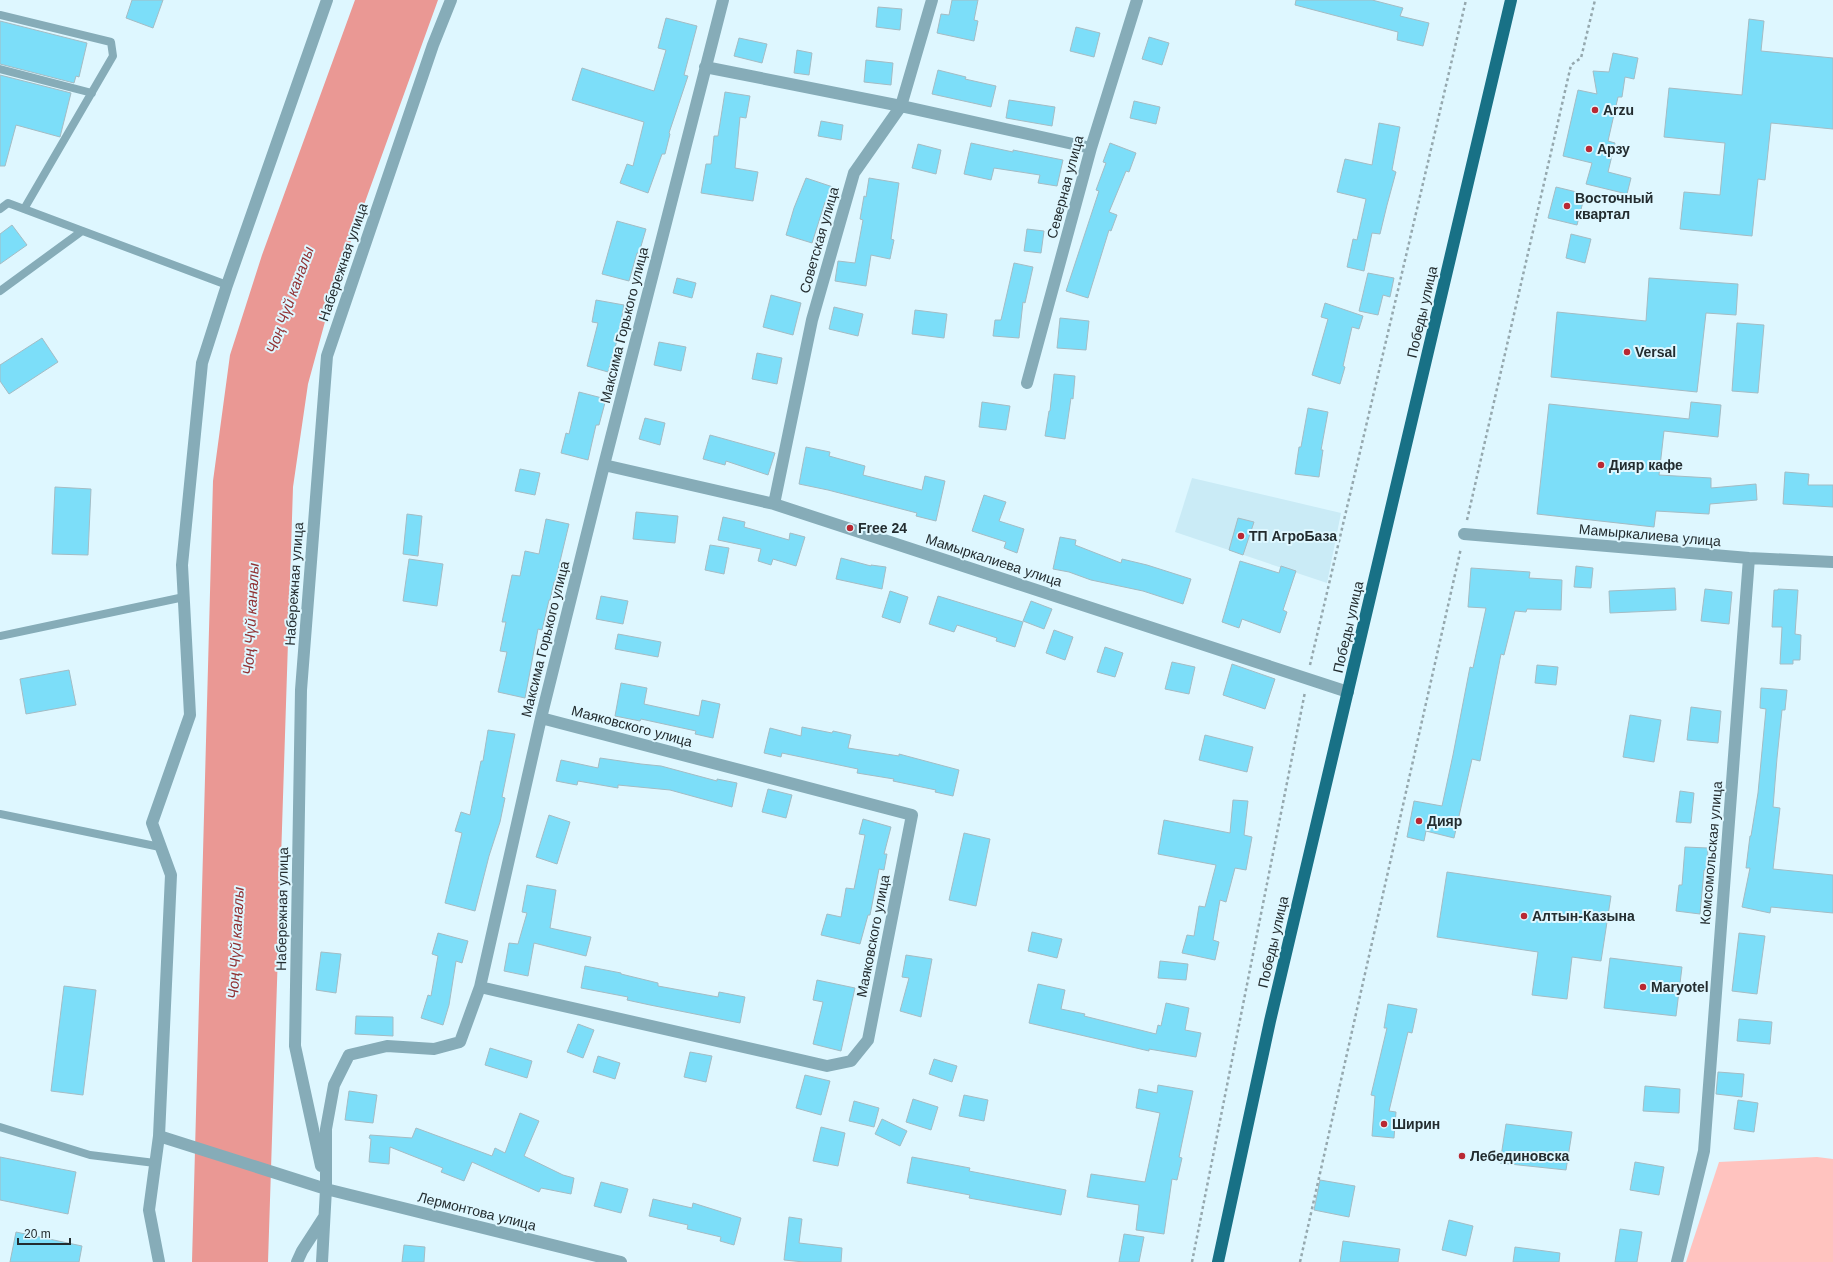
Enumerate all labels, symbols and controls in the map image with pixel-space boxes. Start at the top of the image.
place label: Arzu [1603,102,1634,118]
marker: Arzu [1590,105,1600,115]
street label: Северная улица [1044,133,1087,240]
place label: Арзу [1597,141,1630,157]
marker: Арзу [1584,144,1594,154]
street label: Советская улица [796,185,842,295]
place label: Восточный квартал [1575,190,1653,222]
street label: Набережная улица [315,201,371,323]
marker: Восточный квартал [1562,201,1572,211]
water label: Чоң Чүй каналы [262,244,317,356]
street label: Максима Горького улица [597,245,651,405]
street label: Победы улица [1404,264,1440,359]
place label: Versal [1635,344,1676,360]
marker: Versal [1622,347,1632,357]
place label: Дияр кафе [1609,457,1683,473]
marker: Дияр кафе [1596,460,1606,470]
place label: Free 24 [858,520,907,536]
street label: Набережная улица [282,521,306,646]
street label: Мамыркалиева улица [1578,521,1722,549]
marker: Free 24 [845,523,855,533]
place label: ТП АгроБаза [1249,528,1337,544]
street label: Мамыркалиева улица [924,530,1064,590]
marker: ТП АгроБаза [1236,531,1246,541]
street label: Максима Горького улица [518,559,572,719]
water label: Чоң Чүй каналы [239,562,262,676]
street label: Победы улица [1330,579,1366,674]
street label: Маяковского улица [570,702,694,750]
street label: Комсомольская улица [1697,780,1725,926]
place label: Дияр [1427,813,1462,829]
marker: Дияр [1414,816,1424,826]
street label: Набережная улица [273,847,291,971]
street label: Маяковского улица [853,873,893,999]
water label: Чоң Чүй каналы [224,886,247,1000]
street label: Победы улица [1255,894,1291,989]
place label: Алтын-Казына [1532,908,1635,924]
marker: Алтын-Казына [1519,911,1529,921]
place label: Maryotel [1651,979,1709,995]
marker: Maryotel [1638,982,1648,992]
place label: Ширин [1392,1116,1440,1132]
marker: Ширин [1379,1119,1389,1129]
place label: Лебединовска [1470,1148,1569,1164]
marker: Лебединовска [1457,1151,1467,1161]
street label: Лермонтова улица [416,1189,538,1233]
scale bar [18,1220,70,1246]
text: 20 m [24,1227,51,1241]

